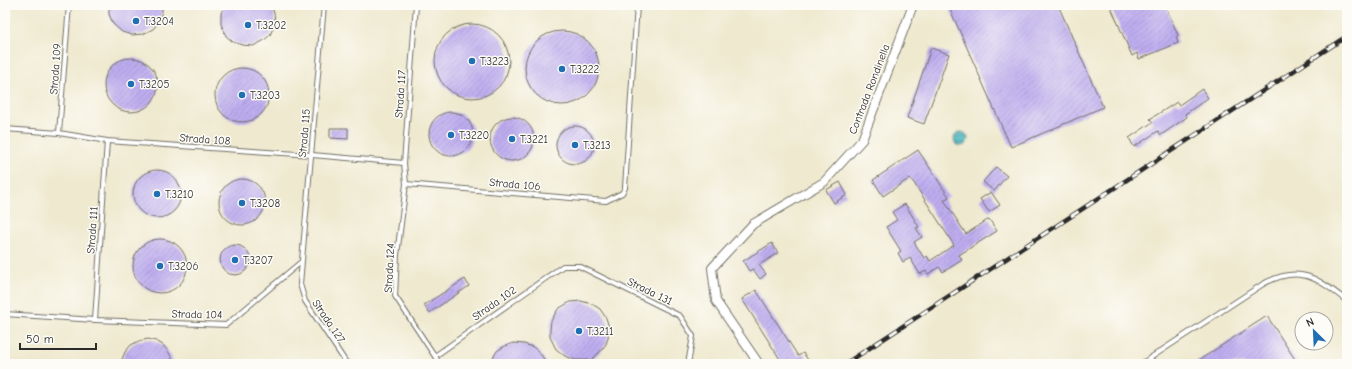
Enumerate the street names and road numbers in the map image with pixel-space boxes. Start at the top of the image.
street label: Contrada Rondinella [846,42,893,136]
street label: Strada 109 [47,43,64,95]
street label: Strada 117 [392,70,409,119]
street label: Strada 115 [296,108,313,158]
street label: Strada 108 [179,131,231,148]
street label: Strada 106 [489,176,541,193]
street label: Strada 111 [84,206,101,254]
street label: Strada 124 [382,243,397,293]
street label: Strada 131 [625,275,674,308]
street label: Strada 102 [470,283,519,323]
street label: Strada 127 [309,297,348,345]
street label: Strada 104 [172,308,222,321]

